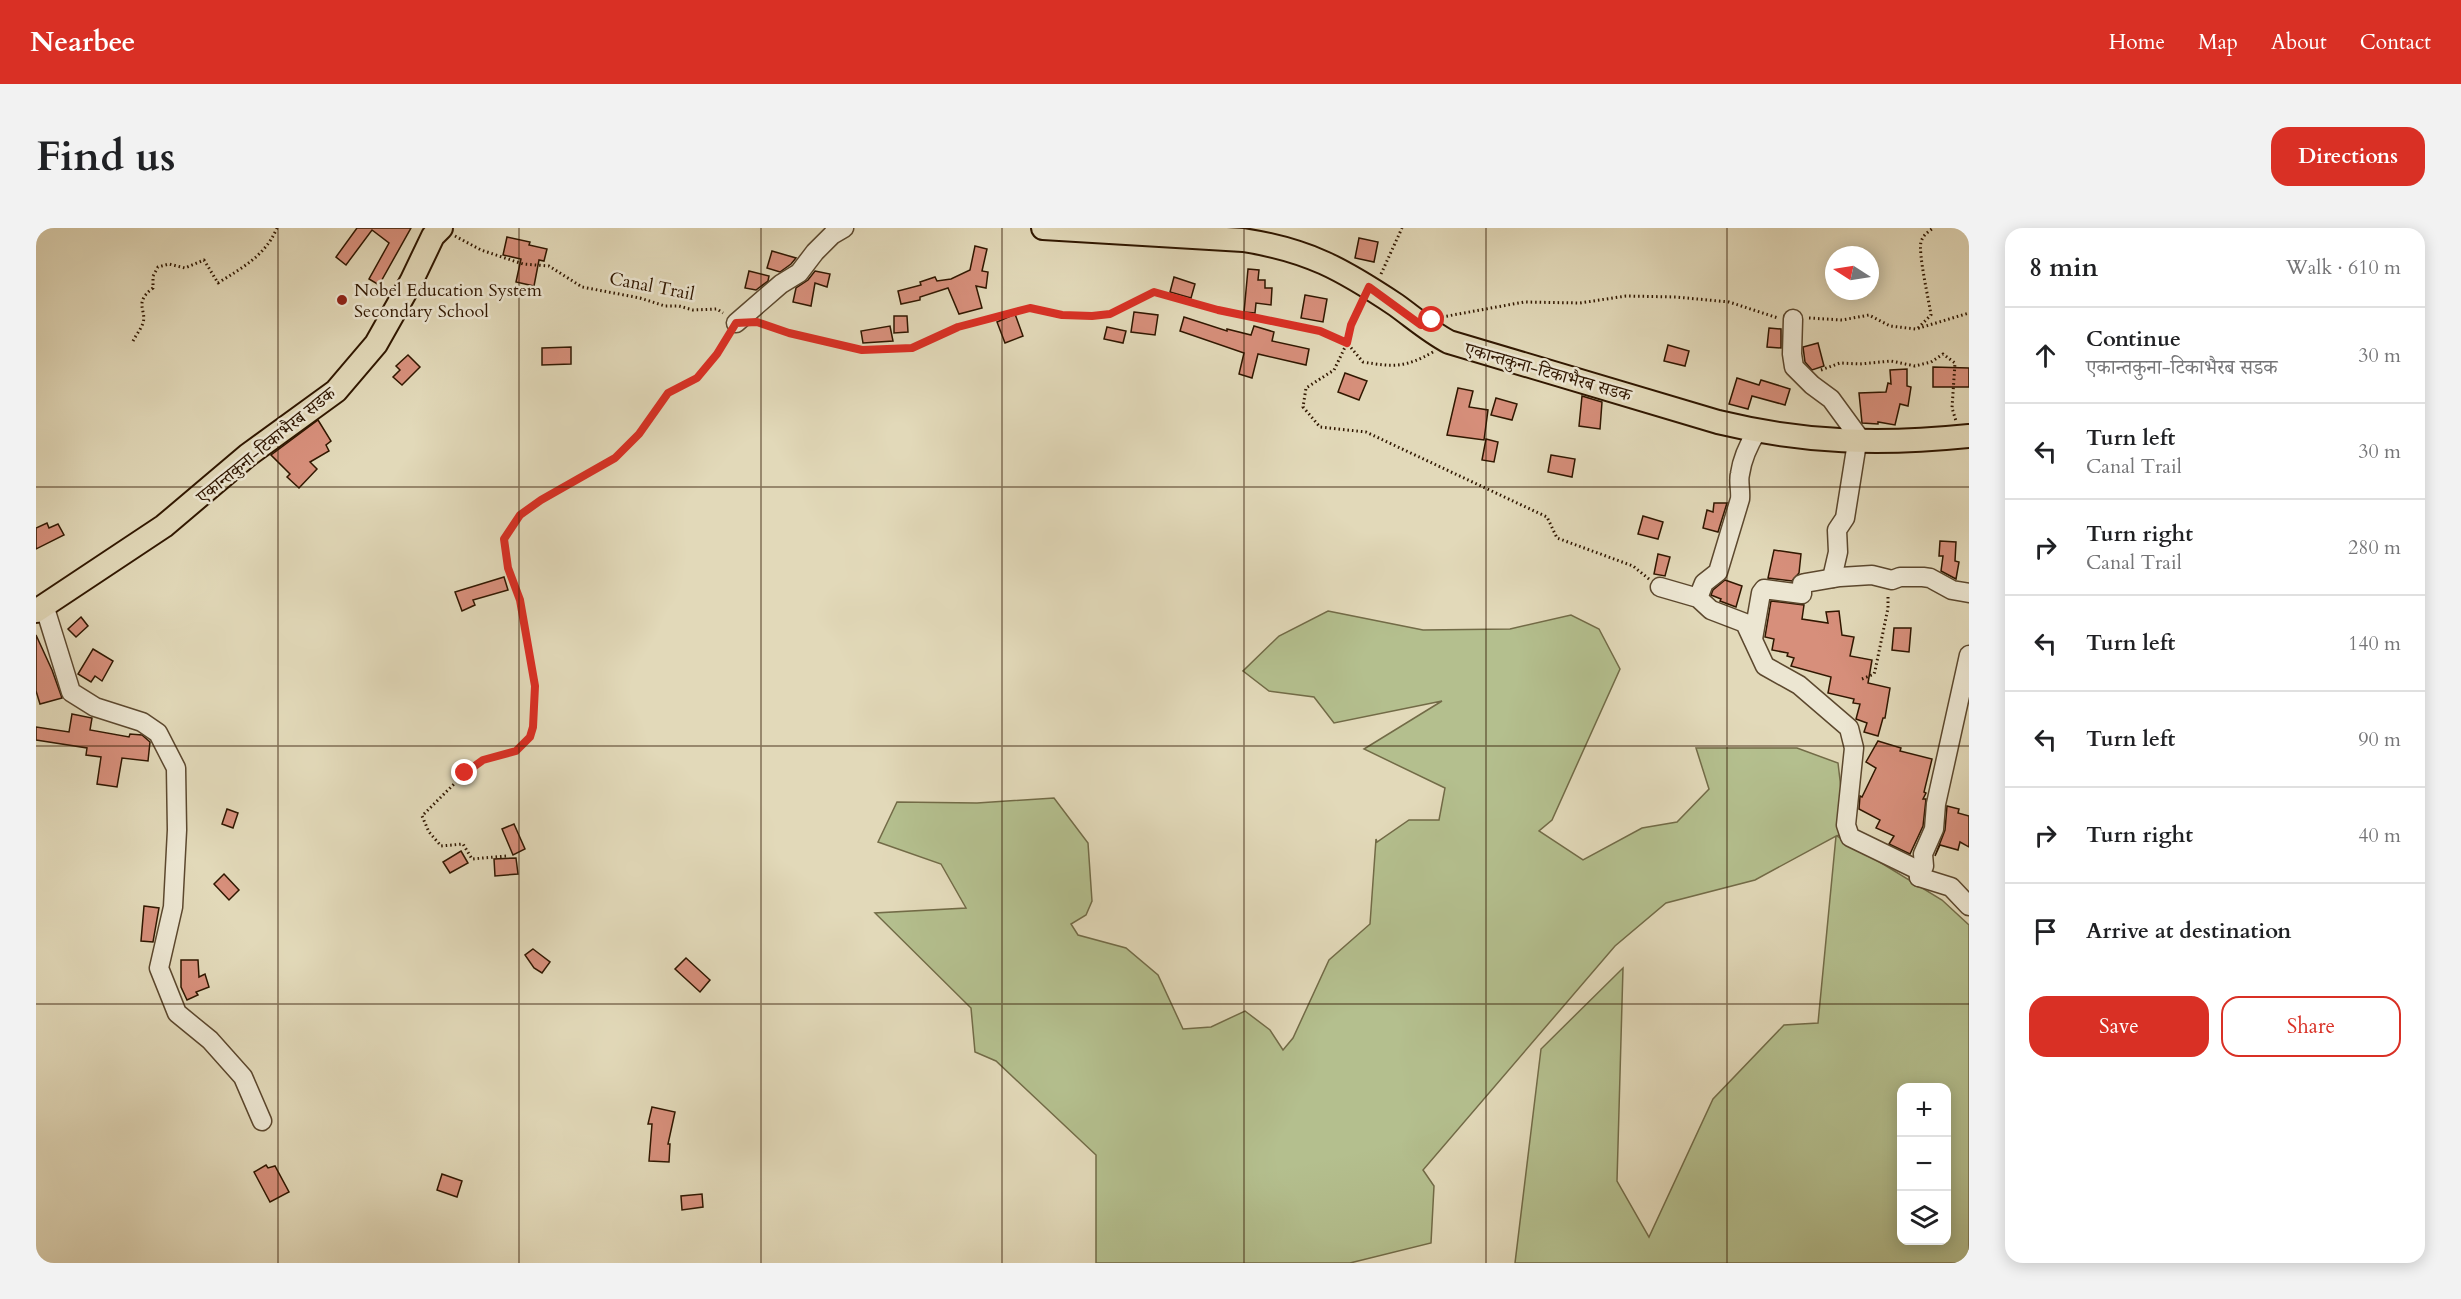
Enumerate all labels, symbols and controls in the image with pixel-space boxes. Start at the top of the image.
text: Nearbee [30,23,135,61]
text: Home [2109,28,2165,57]
text: Map [2198,28,2238,57]
text: About [2271,28,2327,57]
text: Contact [2360,28,2431,57]
button: Directions [2271,127,2425,186]
text: Find us [36,128,176,185]
north arrow [1825,246,1879,300]
text: 8 min [2029,250,2098,285]
text: Walk · 610 m [2286,254,2401,281]
street label: Canal Trail [607,266,697,307]
place label: Nobel Education System Secondary School [354,278,543,324]
marker: Nobel Education System Secondary School [335,293,349,307]
route start [1418,306,1444,332]
text: Continue [2086,324,2181,354]
street label: एकान्तकुना-टिकाभैरब सडक [1461,336,1635,409]
icon: ahead [2029,339,2062,372]
text: 30 m [2358,342,2401,369]
text: एकान्तकुना-टिकाभैरब सडक [2086,354,2278,381]
street label: एकान्तकुना-टिकाभैरब सडक [191,381,342,510]
text: Turn left [2086,423,2175,453]
icon: left [2029,435,2062,468]
text: 30 m [2358,438,2401,465]
text: Canal Trail [2086,453,2182,480]
text: Turn right [2086,519,2193,549]
icon: right [2029,531,2062,564]
text: 280 m [2348,534,2401,561]
text: Canal Trail [2086,549,2182,576]
icon: left [2029,627,2062,660]
text: Turn left [2086,628,2175,658]
text: 140 m [2348,630,2401,657]
icon: left [2029,723,2062,756]
text: Turn left [2086,724,2175,754]
text: 90 m [2358,726,2401,753]
route end [451,759,477,785]
icon: right [2029,819,2062,852]
text: Turn right [2086,820,2193,850]
text: 40 m [2358,822,2401,849]
icon: arrive [2029,915,2062,948]
text: Arrive at destination [2086,916,2291,946]
button: Save [2029,996,2209,1057]
button: Share [2221,996,2401,1057]
map controls [1897,1083,1951,1245]
button: + [1897,1083,1951,1137]
button: − [1897,1137,1951,1191]
button: layers [1897,1191,1951,1245]

